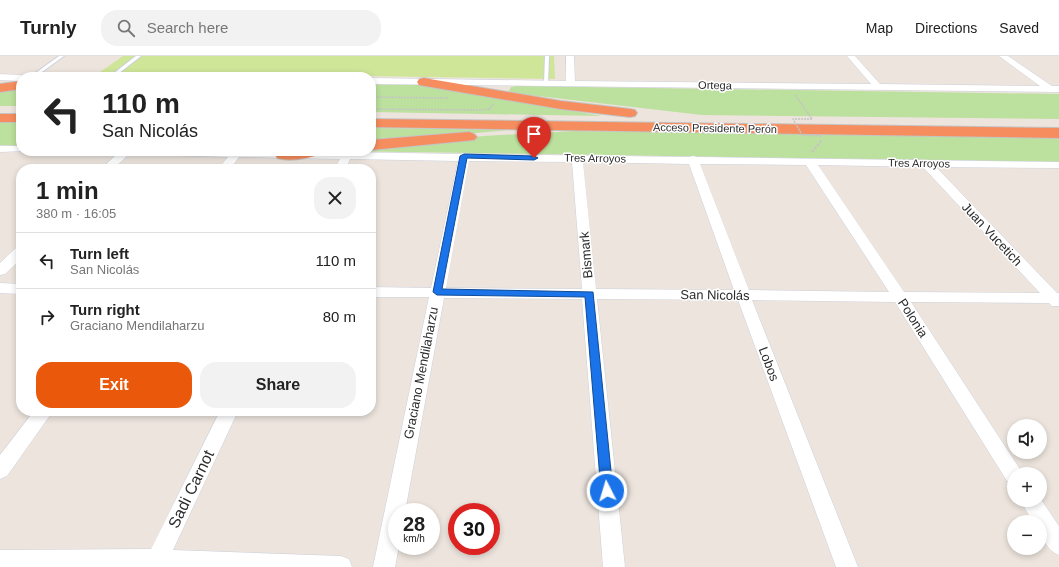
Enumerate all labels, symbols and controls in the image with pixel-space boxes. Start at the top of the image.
search box [101,10,381,46]
text: Turnly [20,17,77,38]
icon: search [115,17,137,39]
text: Search here [147,19,228,36]
text: Map [866,20,893,36]
text: Directions [915,20,977,36]
text: Saved [999,20,1039,36]
street label: Ortega [698,79,733,91]
icon: left [36,88,88,140]
text: 110 m [102,88,180,119]
pin [517,117,551,158]
text: San Nicolás [102,121,198,141]
street label: Acceso Presidente Perón [653,121,777,135]
icon: arrive [523,123,545,145]
street label: Tres Arroyos [564,151,627,165]
street label: Tres Arroyos [888,156,951,170]
text: 1 min [36,177,99,204]
button: close [314,177,356,219]
street label: Juan Vucetich [959,199,1025,269]
text: 380 m · 16:05 [36,206,116,221]
street label: Bismark [576,230,596,279]
text: Turn left [70,245,129,262]
icon: left [36,250,58,272]
text: 110 m [315,252,356,269]
text: San Nicolás [70,262,139,277]
street label: San Nicolás [680,287,750,303]
street label: Polonia [895,296,932,341]
text: Turn right [70,301,140,318]
icon: right [36,306,58,328]
street label: Graciano Mendilaharzu [401,306,441,440]
text: 80 m [323,308,356,325]
text: Graciano Mendilaharzu [70,318,204,333]
street label: Lobos [756,345,783,384]
button: Exit [36,362,192,408]
button: Share [200,362,356,408]
map controls [1007,419,1047,555]
button: sound [1007,419,1047,459]
street label: Sadi Carnot [165,447,217,531]
button: + [1007,467,1047,507]
position arrow [586,470,628,512]
speed limit sign: 30 [448,503,500,555]
text: 28 [403,513,425,535]
button: − [1007,515,1047,555]
text: km/h [403,533,425,544]

